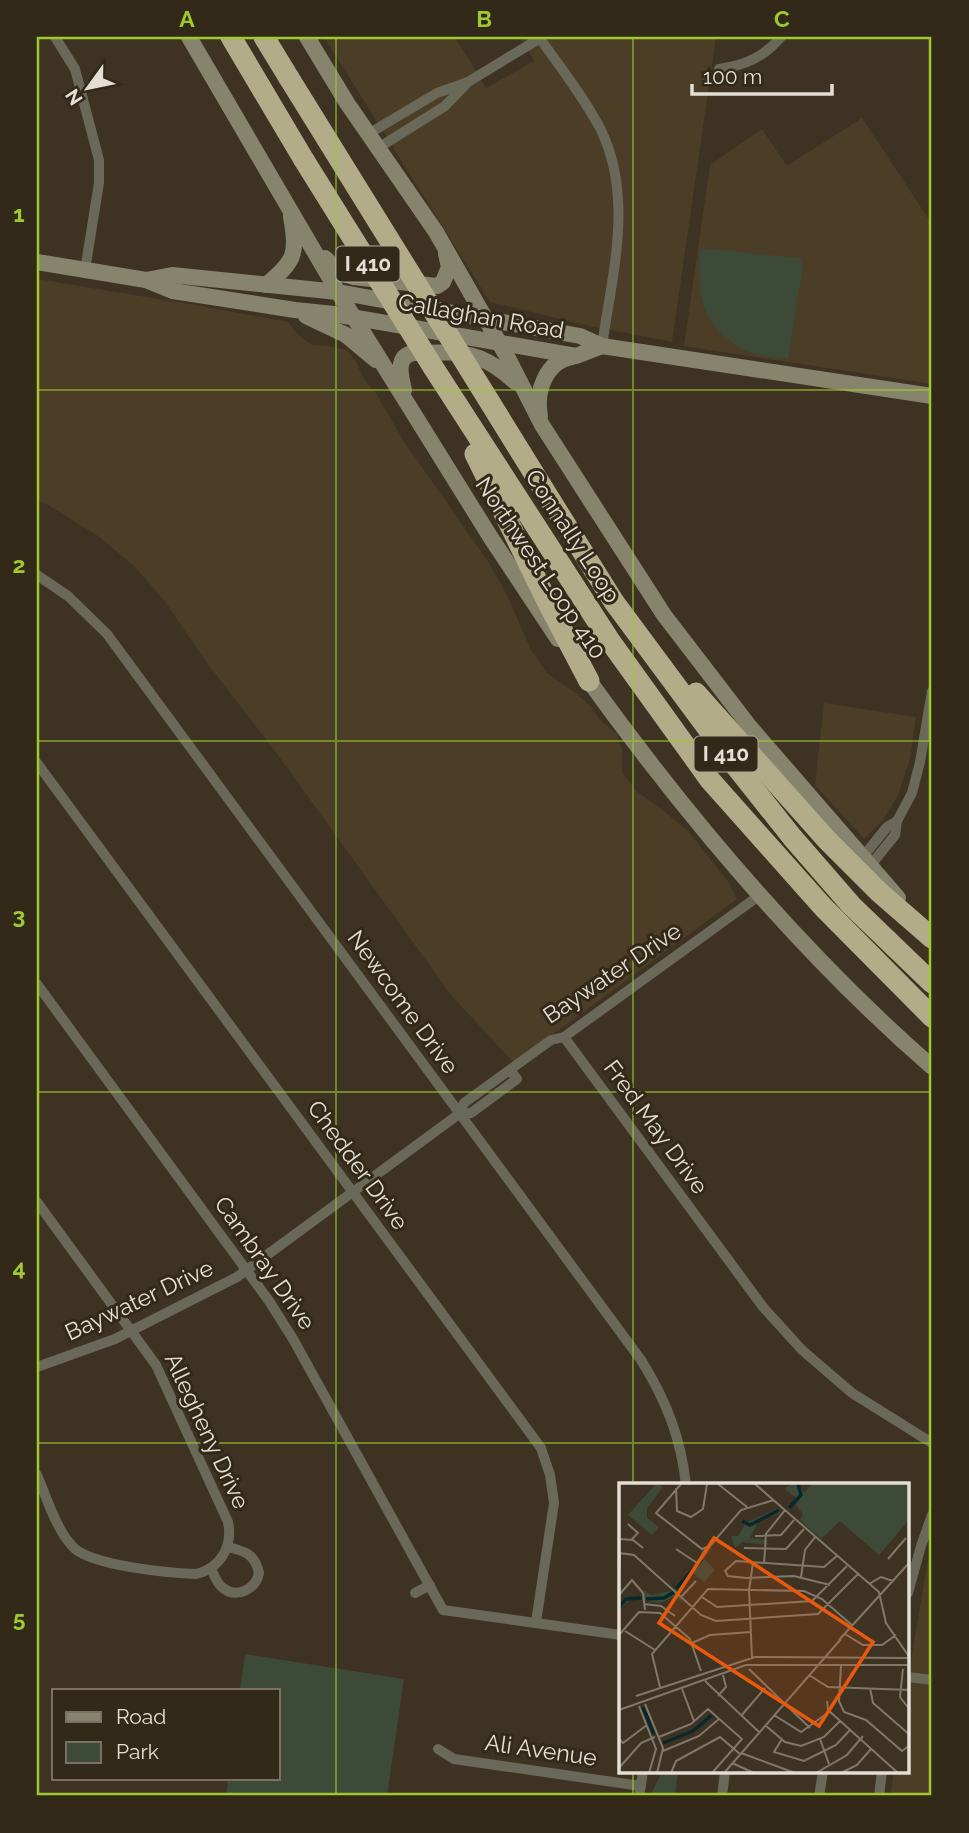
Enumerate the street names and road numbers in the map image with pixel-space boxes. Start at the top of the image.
road number: I 410 [336,246,400,282]
street label: Callaghan Road [396,288,566,343]
street label: Connally Loop [520,464,627,607]
street label: Northwest Loop 410 [470,472,612,664]
road number: I 410 [694,736,758,772]
street label: Baywater Drive [538,917,686,1029]
street label: Newcome Drive [342,925,464,1079]
street label: Fred May Drive [599,1055,714,1199]
street label: Chedder Drive [302,1095,414,1235]
street label: Cambray Drive [209,1191,321,1335]
street label: Baywater Drive [61,1253,217,1346]
street label: Allegheny Drive [160,1349,255,1513]
street label: Ali Avenue [483,1728,599,1771]

